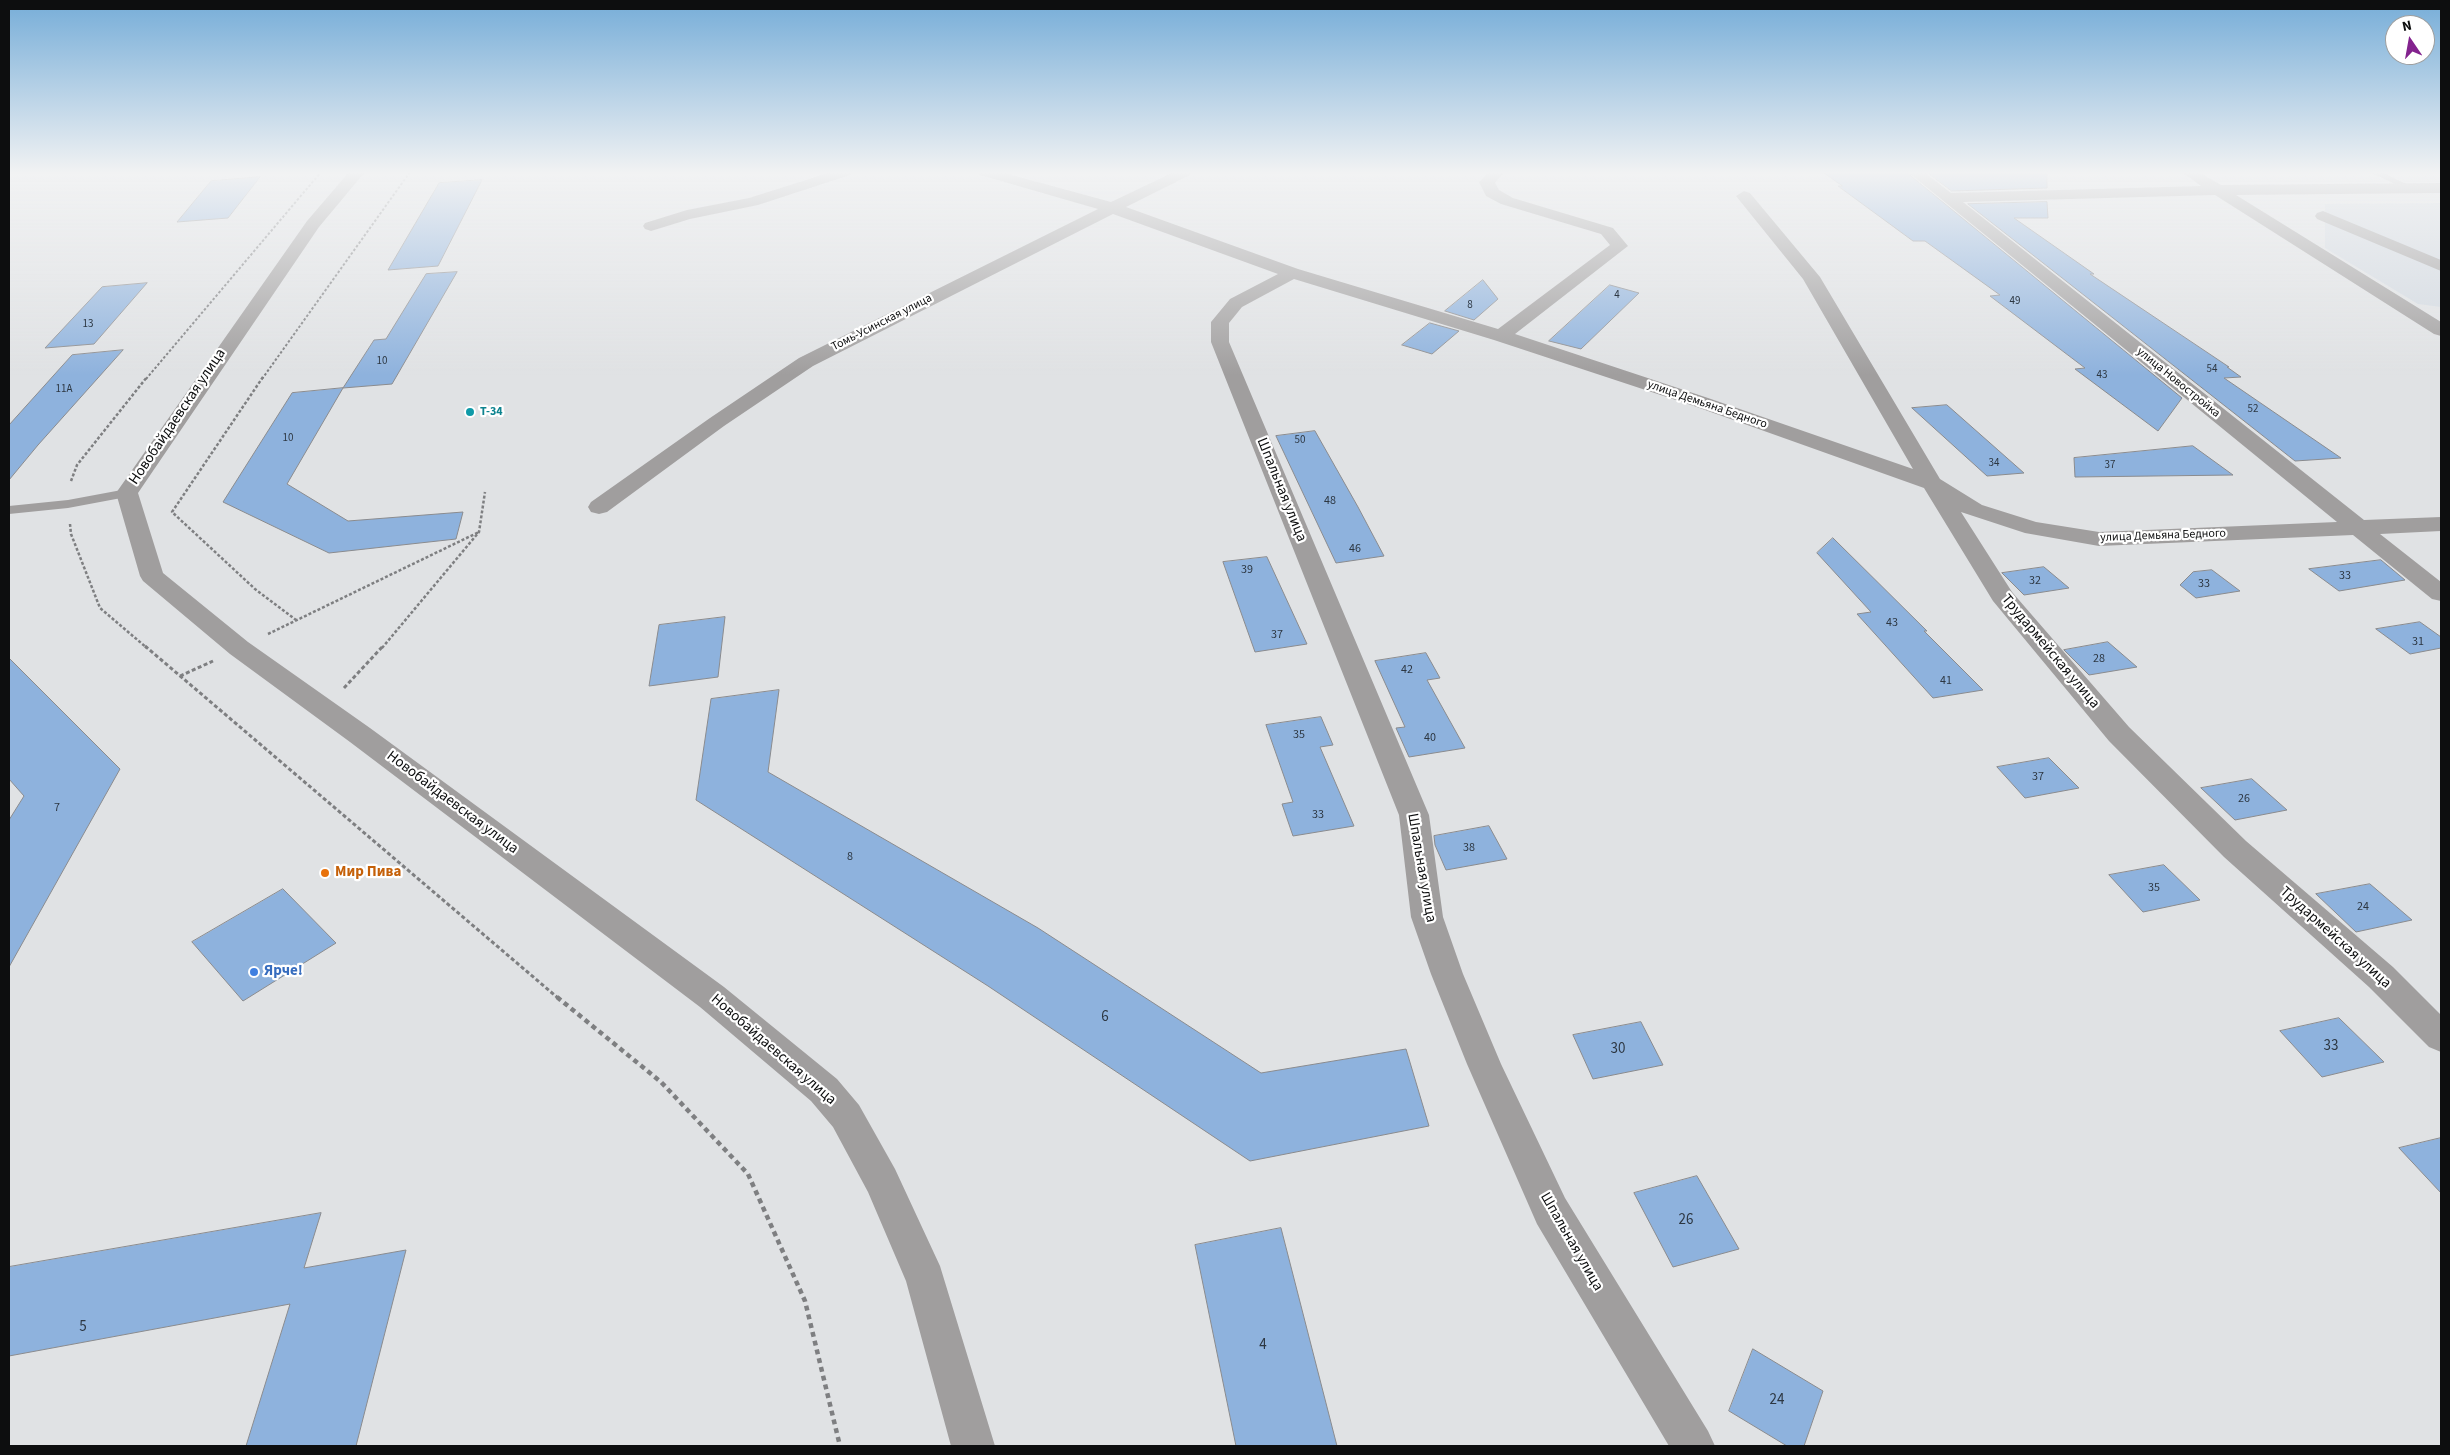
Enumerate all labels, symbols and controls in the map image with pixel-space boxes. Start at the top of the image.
north arrow [2385,15,2435,65]
text: N [2400,16,2414,37]
house number: 4 [1614,289,1620,303]
street label: Томь-Усинская улица [829,291,935,355]
house number: 49 [2010,295,2020,309]
house number: 8 [1467,299,1473,313]
house number: 13 [83,318,93,332]
street label: улица Новостройка [2133,345,2223,421]
street label: Новобайдаевская улица [126,346,230,488]
house number: 10 [377,355,387,369]
house number: 54 [2207,363,2217,377]
house number: 43 [2097,369,2107,383]
street label: улица Демьяна Бедного [1645,378,1769,432]
house number: 11А [56,383,72,397]
house number: 52 [2248,403,2258,417]
place label: T-34 [480,405,503,419]
marker: T-34 [464,406,476,418]
house number: 10 [283,432,293,446]
house number: 50 [1295,434,1305,448]
street label: Шпальная улица [1252,435,1310,545]
house number: 34 [1989,457,1999,471]
house number: 37 [2105,459,2115,473]
house number: 48 [1324,494,1336,508]
street label: улица Демьяна Бедного [2100,527,2226,545]
house number: 46 [1349,542,1361,556]
house number: 39 [1241,563,1253,577]
house number: 33 [2339,569,2351,583]
house number: 32 [2029,574,2041,588]
house number: 33 [2198,577,2210,591]
street label: Трудармейская улица [1997,591,2103,713]
house number: 43 [1886,616,1898,630]
house number: 37 [1271,628,1283,642]
house number: 31 [2412,635,2424,649]
house number: 28 [2093,652,2105,666]
house number: 42 [1401,663,1413,677]
house number: 41 [1940,674,1952,688]
house number: 35 [1293,728,1305,742]
house number: 40 [1424,731,1436,745]
street label: Новобайдаевская улица [383,748,521,858]
house number: 37 [2032,770,2044,784]
house number: 26 [2238,792,2250,806]
house number: 7 [54,801,60,815]
house number: 33 [1312,808,1324,822]
street label: Шпальная улица [1403,812,1439,924]
house number: 38 [1463,841,1475,855]
house number: 8 [847,850,853,864]
place label: Мир Пива [335,864,401,882]
marker: Мир Пива [319,867,331,879]
house number: 35 [2148,881,2160,895]
street label: Трудармейская улица [2276,883,2394,993]
house number: 24 [2357,900,2369,914]
place label: Ярче! [264,963,303,981]
marker: Ярче! [248,966,260,978]
street label: Новобайдаевская улица [707,991,839,1109]
house number: 6 [1101,1009,1109,1027]
house number: 33 [2324,1038,2338,1056]
house number: 30 [1611,1041,1625,1059]
street label: Шпальная улица [1536,1190,1606,1294]
house number: 26 [1679,1212,1693,1230]
house number: 5 [79,1319,87,1337]
house number: 4 [1259,1337,1267,1355]
house number: 24 [1770,1392,1784,1410]

